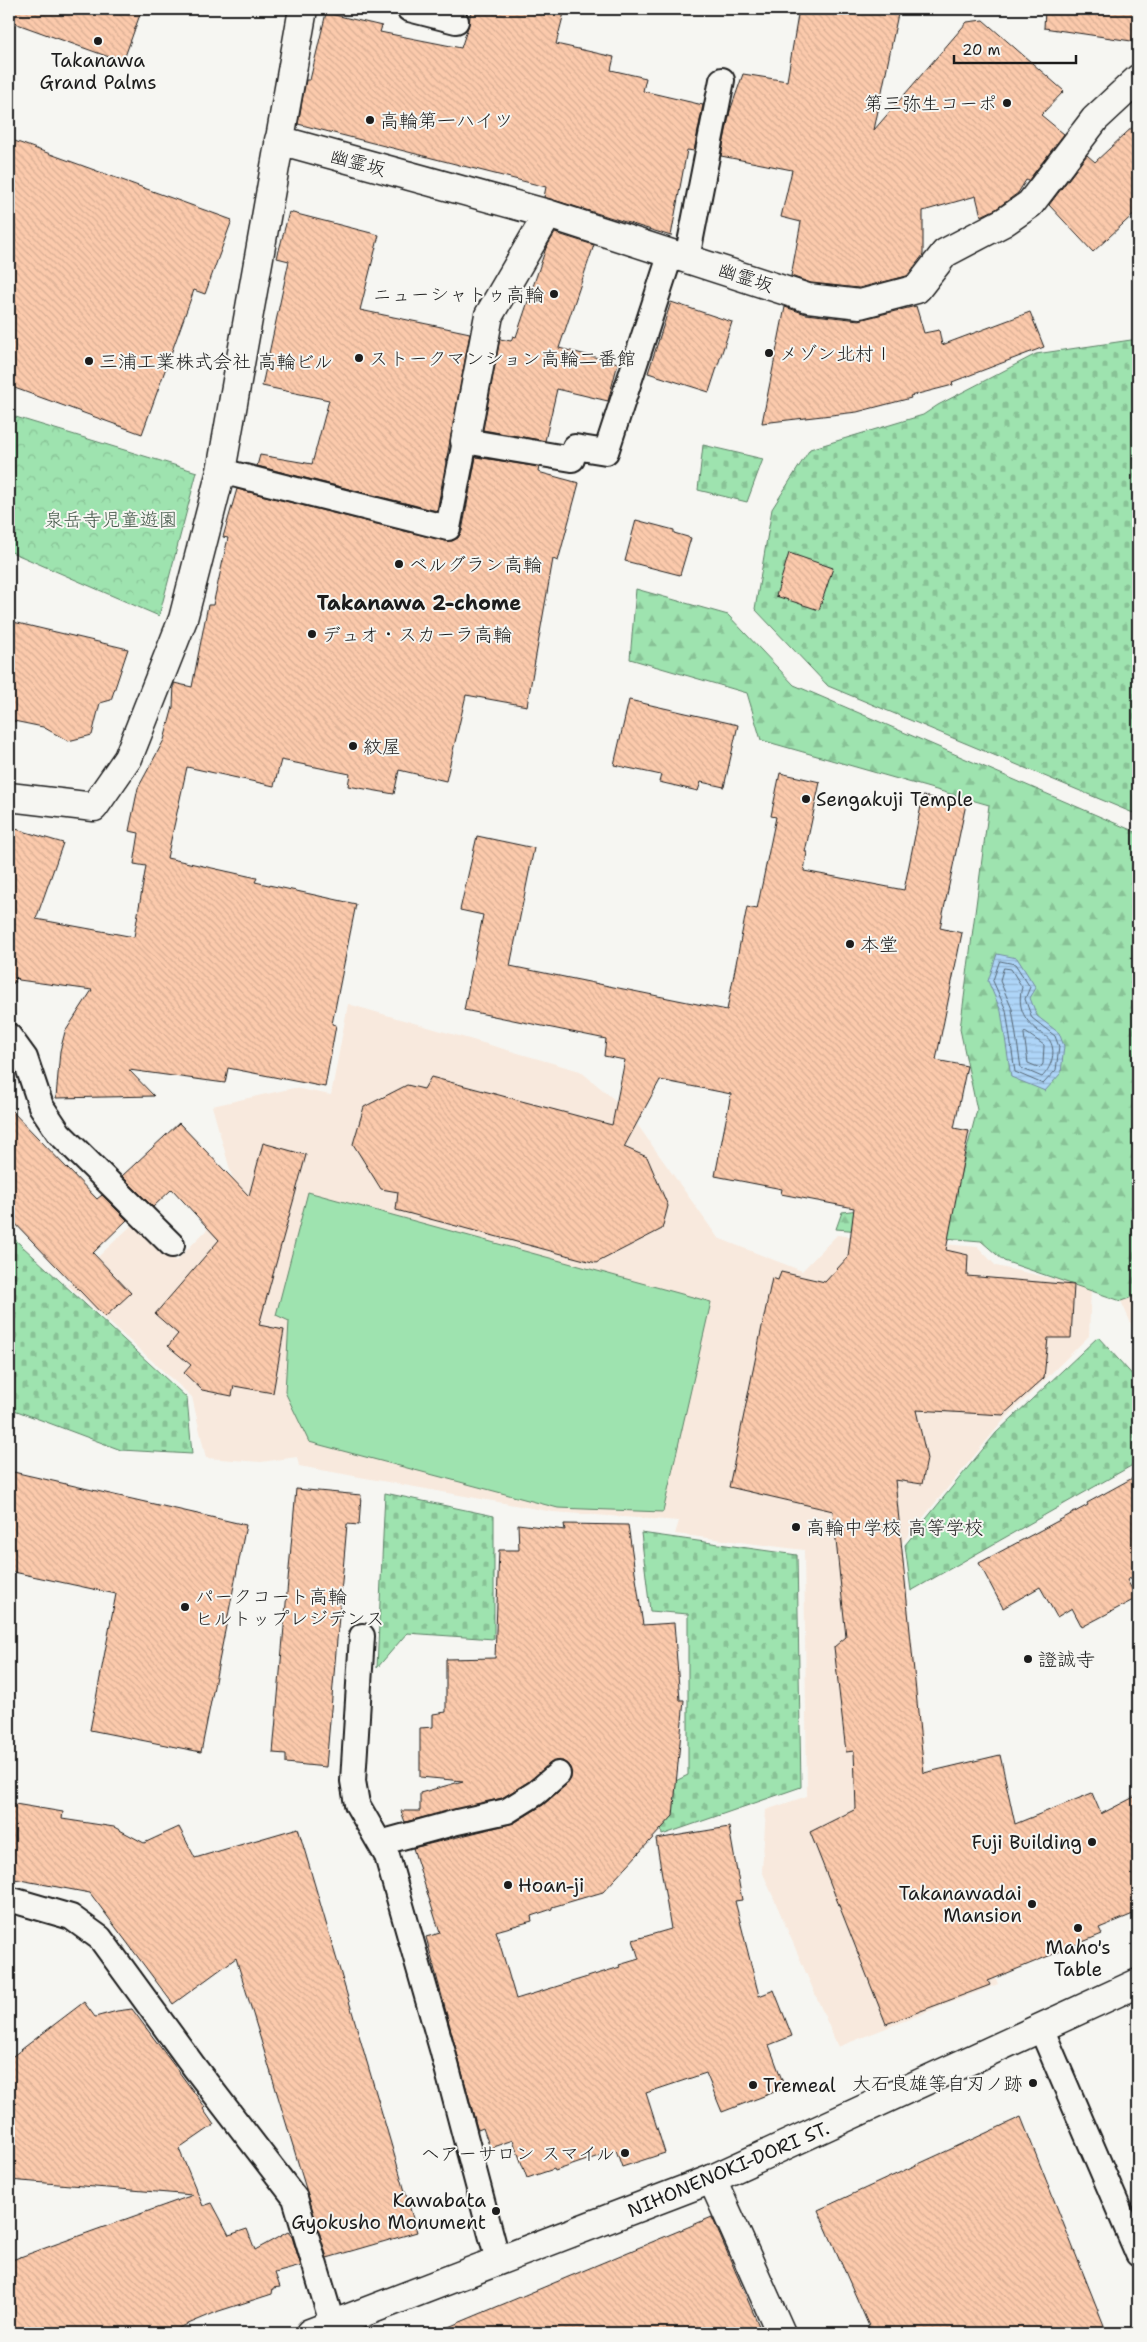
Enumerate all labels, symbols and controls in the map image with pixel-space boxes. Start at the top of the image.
scale bar [954,32,1077,64]
marker: Takanawa Grand Palms [92,35,104,47]
text: 20 m [962,40,1001,60]
place label: Takanawa Grand Palms [39,48,157,95]
place label: 第三弥生コーポ [864,91,997,116]
marker: 第三弥生コーポ [1001,97,1013,109]
place label: 高輪第一ハイツ [380,108,513,133]
marker: 高輪第一ハイツ [364,114,376,126]
street label: 幽霊坂 [327,143,389,182]
street label: 幽霊坂 [715,257,777,298]
place label: ニューシャトゥ高輪 [373,282,544,307]
marker: ニューシャトゥ高輪 [548,288,560,300]
place label: メゾン北村Ⅰ [779,341,893,366]
place label: ストークマンション高輪二番館 [369,346,636,371]
marker: メゾン北村Ⅰ [763,347,775,359]
place label: 三浦工業株式会社 高輪ビル [99,349,333,374]
marker: ストークマンション高輪二番館 [353,352,365,364]
marker: 三浦工業株式会社 高輪ビル [83,355,95,367]
park label: 泉岳寺児童遊園 [44,507,178,532]
place label: ベルグラン高輪 [409,552,542,577]
marker: ベルグラン高輪 [393,558,405,570]
district label: Takanawa 2-chome [317,590,521,616]
place label: デュオ・スカーラ高輪 [322,622,512,647]
marker: デュオ・スカーラ高輪 [306,628,318,640]
place label: 紋屋 [363,734,401,759]
marker: 紋屋 [347,740,359,752]
place label: Sengakuji Temple [816,787,973,812]
marker: Sengakuji Temple [800,793,812,805]
place label: 本堂 [860,932,898,957]
marker: 本堂 [844,938,856,950]
place label: 高輪中学校 高等学校 [806,1515,983,1540]
marker: 高輪中学校 高等学校 [790,1521,802,1533]
place label: パークコート高輪 ヒルトップレジデンス [195,1584,385,1631]
marker: パークコート高輪 ヒルトップレジデンス [179,1601,191,1613]
place label: 證誠寺 [1038,1647,1095,1672]
marker: 證誠寺 [1022,1653,1034,1665]
place label: Fuji Building [971,1830,1082,1855]
marker: Fuji Building [1086,1836,1098,1848]
place label: Hoan-ji [518,1873,584,1898]
marker: Hoan-ji [502,1879,514,1891]
place label: Takanawadai Mansion [899,1881,1022,1928]
marker: Takanawadai Mansion [1026,1898,1038,1910]
marker: Maho's Table [1072,1922,1084,1934]
place label: Maho's Table [1045,1935,1111,1982]
place label: 大石良雄等自刃ノ跡 [852,2071,1023,2096]
place label: Tremeal [763,2073,836,2098]
marker: 大石良雄等自刃ノ跡 [1027,2077,1039,2089]
marker: Tremeal [747,2079,759,2091]
street label: NIHONENOKI-DORI ST. [624,2116,833,2223]
place label: ヘアーサロン スマイル [421,2141,615,2166]
marker: ヘアーサロン スマイル [619,2147,631,2159]
place label: Kawabata Gyokusho Monument [291,2188,486,2235]
marker: Kawabata Gyokusho Monument [490,2205,502,2217]

